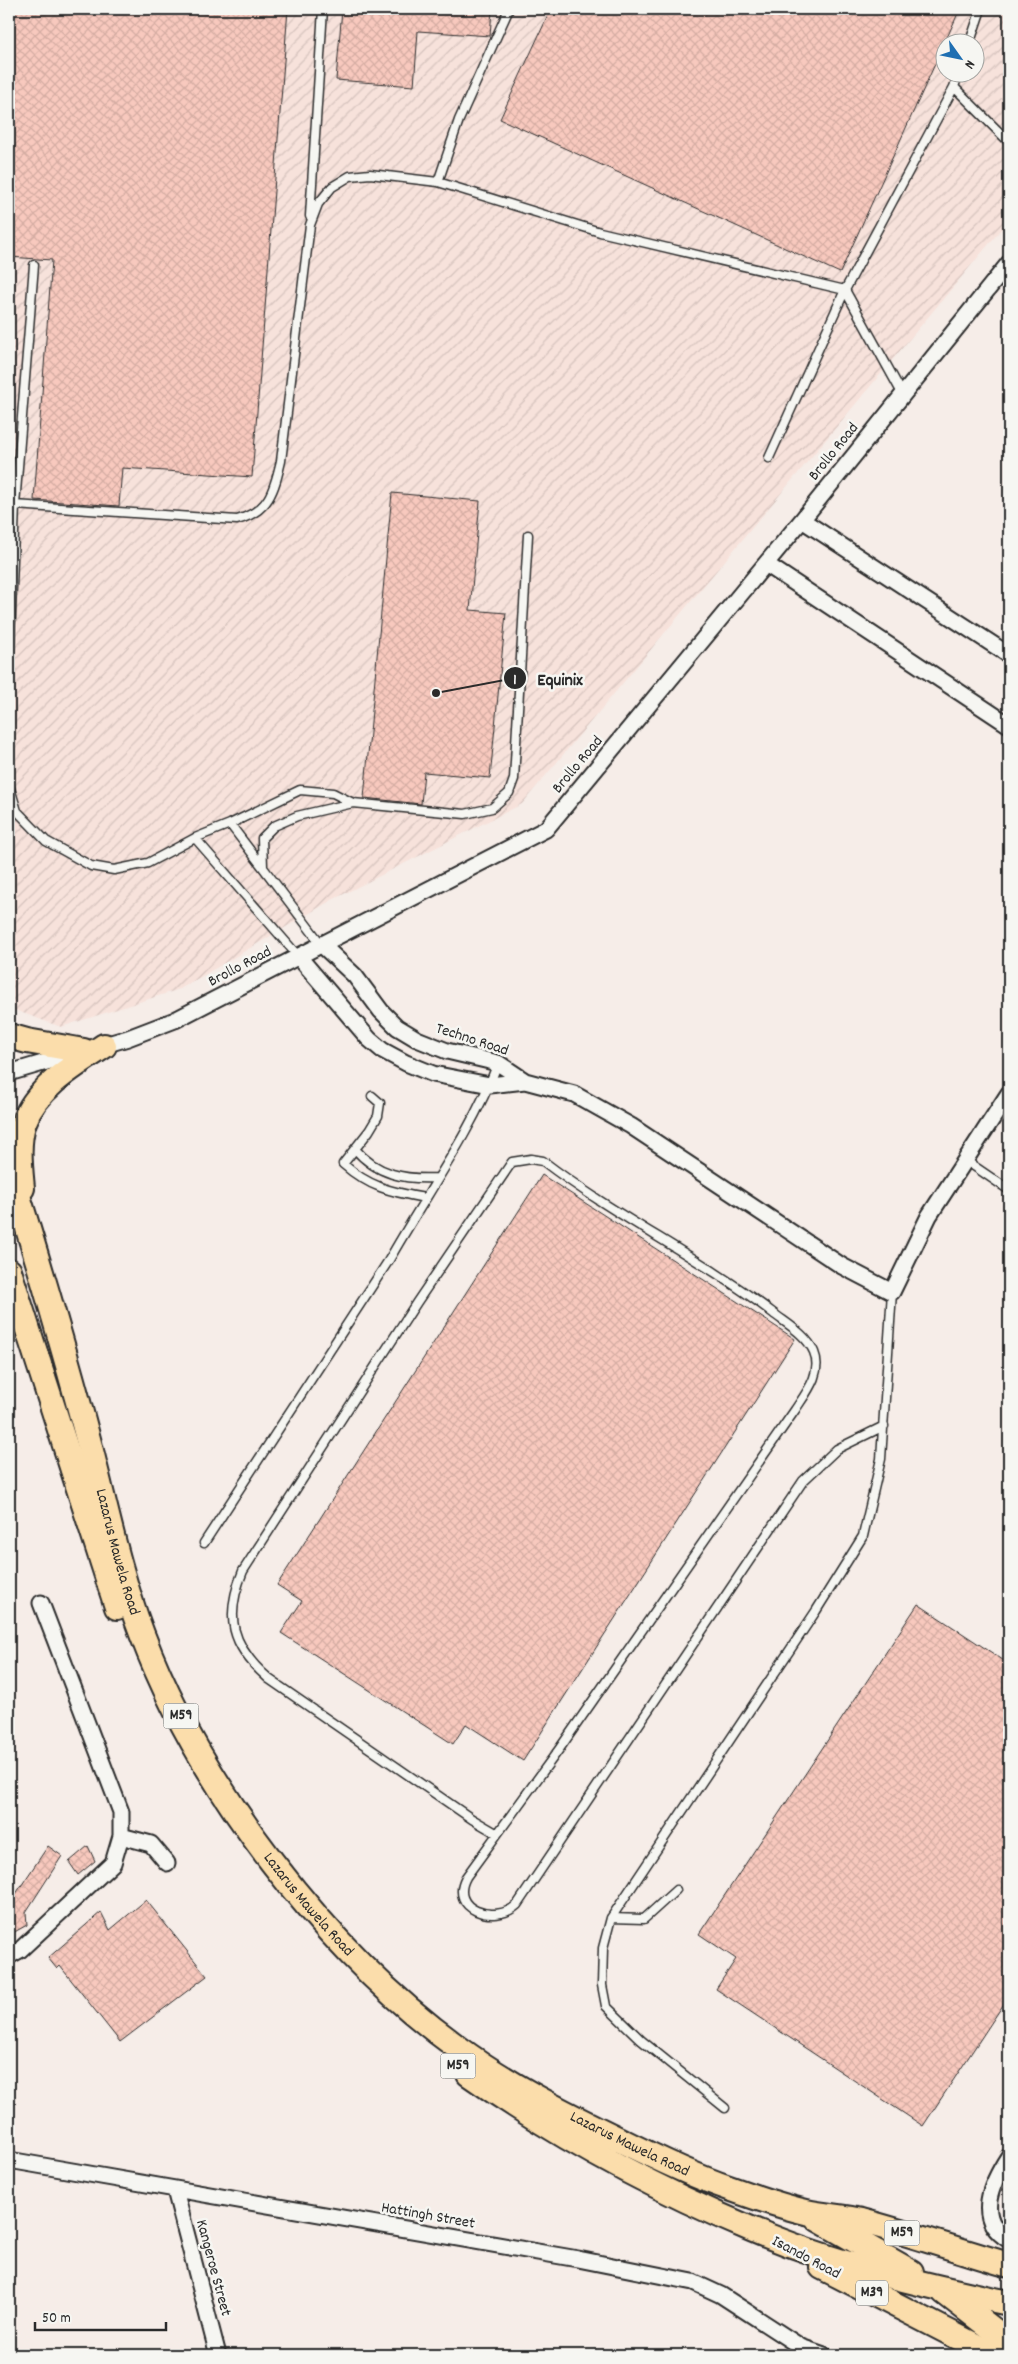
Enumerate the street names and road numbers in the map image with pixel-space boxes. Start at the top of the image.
street label: Brollo Road [803,418,865,486]
street label: Brollo Road [547,731,609,799]
street label: Brollo Road [204,941,276,993]
street label: Techno Road [433,1017,511,1063]
street label: Lazarus Mawela Road [89,1486,146,1618]
road number: M59 [164,1704,198,1728]
street label: Lazarus Mawela Road [257,1848,359,1962]
road number: M59 [440,2054,476,2078]
street label: Lazarus Mawela Road [566,2106,693,2183]
street label: Hattingh Street [379,2196,477,2236]
street label: Kangeroe Street [189,2217,237,2319]
road number: M59 [884,2220,920,2246]
street label: Isando Road [768,2230,844,2286]
road number: M39 [856,2280,888,2306]

